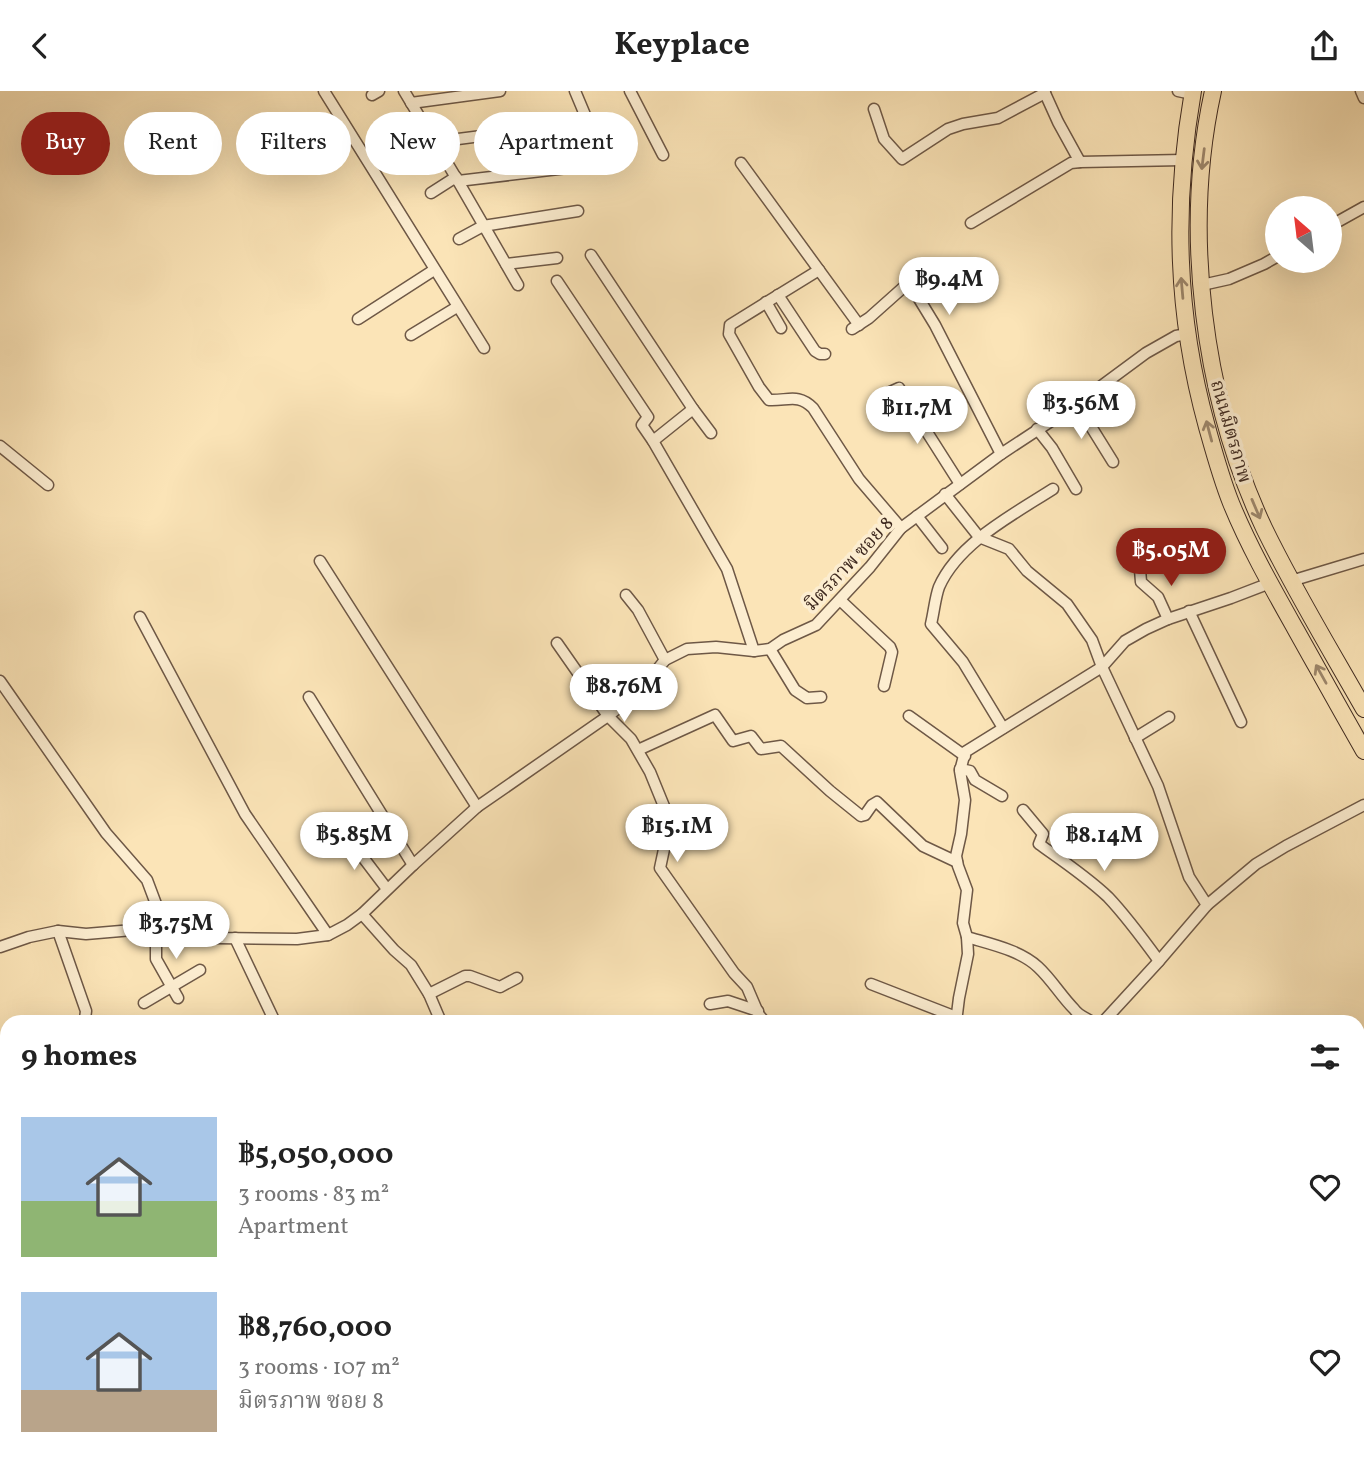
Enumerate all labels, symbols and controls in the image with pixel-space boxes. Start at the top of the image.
text: Keyplace [614,24,750,68]
icon: back [21,27,59,65]
icon: share [1305,27,1343,65]
chip: Buy [21,112,110,175]
chip: Rent [124,112,222,175]
chip: Filters [236,112,351,175]
chip: New [365,112,460,175]
chip: Apartment [474,112,638,175]
one-way arrow [1197,147,1210,169]
north arrow [1265,196,1342,273]
map controls [1265,196,1342,273]
pin: ฿9.4M [900,257,998,317]
text: ฿9.4M [915,264,983,296]
one-way arrow [1175,277,1188,300]
street label: ถนนมิตรภาพ [1203,377,1257,486]
pin: ฿3.56M [1024,381,1138,441]
pin: ฿11.7M [860,387,974,446]
text: ฿3.56M [1043,388,1119,420]
text: ฿11.7M [882,393,952,425]
one-way arrow [1201,420,1214,442]
one-way arrow [1250,497,1263,519]
street label: มิตรภาพ ซอย 8 [799,511,900,617]
pin: ฿5.05M [1114,529,1228,588]
text: ฿5.05M [1132,535,1210,567]
one-way arrow [1314,664,1328,684]
pin: ฿8.76M [567,665,681,724]
text: ฿8.76M [586,671,662,703]
pin: ฿15.1M [620,805,734,864]
text: ฿15.1M [641,811,713,843]
pin: ฿5.85M [297,813,411,872]
pin: ฿8.14M [1047,813,1161,873]
text: ฿5.85M [316,819,392,851]
text: ฿8.14M [1066,820,1142,852]
pin: ฿3.75M [119,901,233,961]
text: ฿3.75M [139,908,213,940]
text: 9 homes [21,1036,137,1078]
icon: filters [1306,1038,1344,1076]
text: ฿5,050,000 [238,1134,394,1176]
icon: home [77,1145,161,1229]
icon: heart [1306,1168,1344,1206]
text: 3 rooms · 83 m² [238,1179,389,1211]
text: Apartment [238,1211,349,1243]
text: ฿8,760,000 [238,1307,392,1349]
icon: home [77,1320,161,1404]
icon: heart [1306,1343,1344,1381]
text: 3 rooms · 107 m² [238,1352,400,1384]
text: มิตรภาพ ซอย 8 [238,1386,384,1418]

